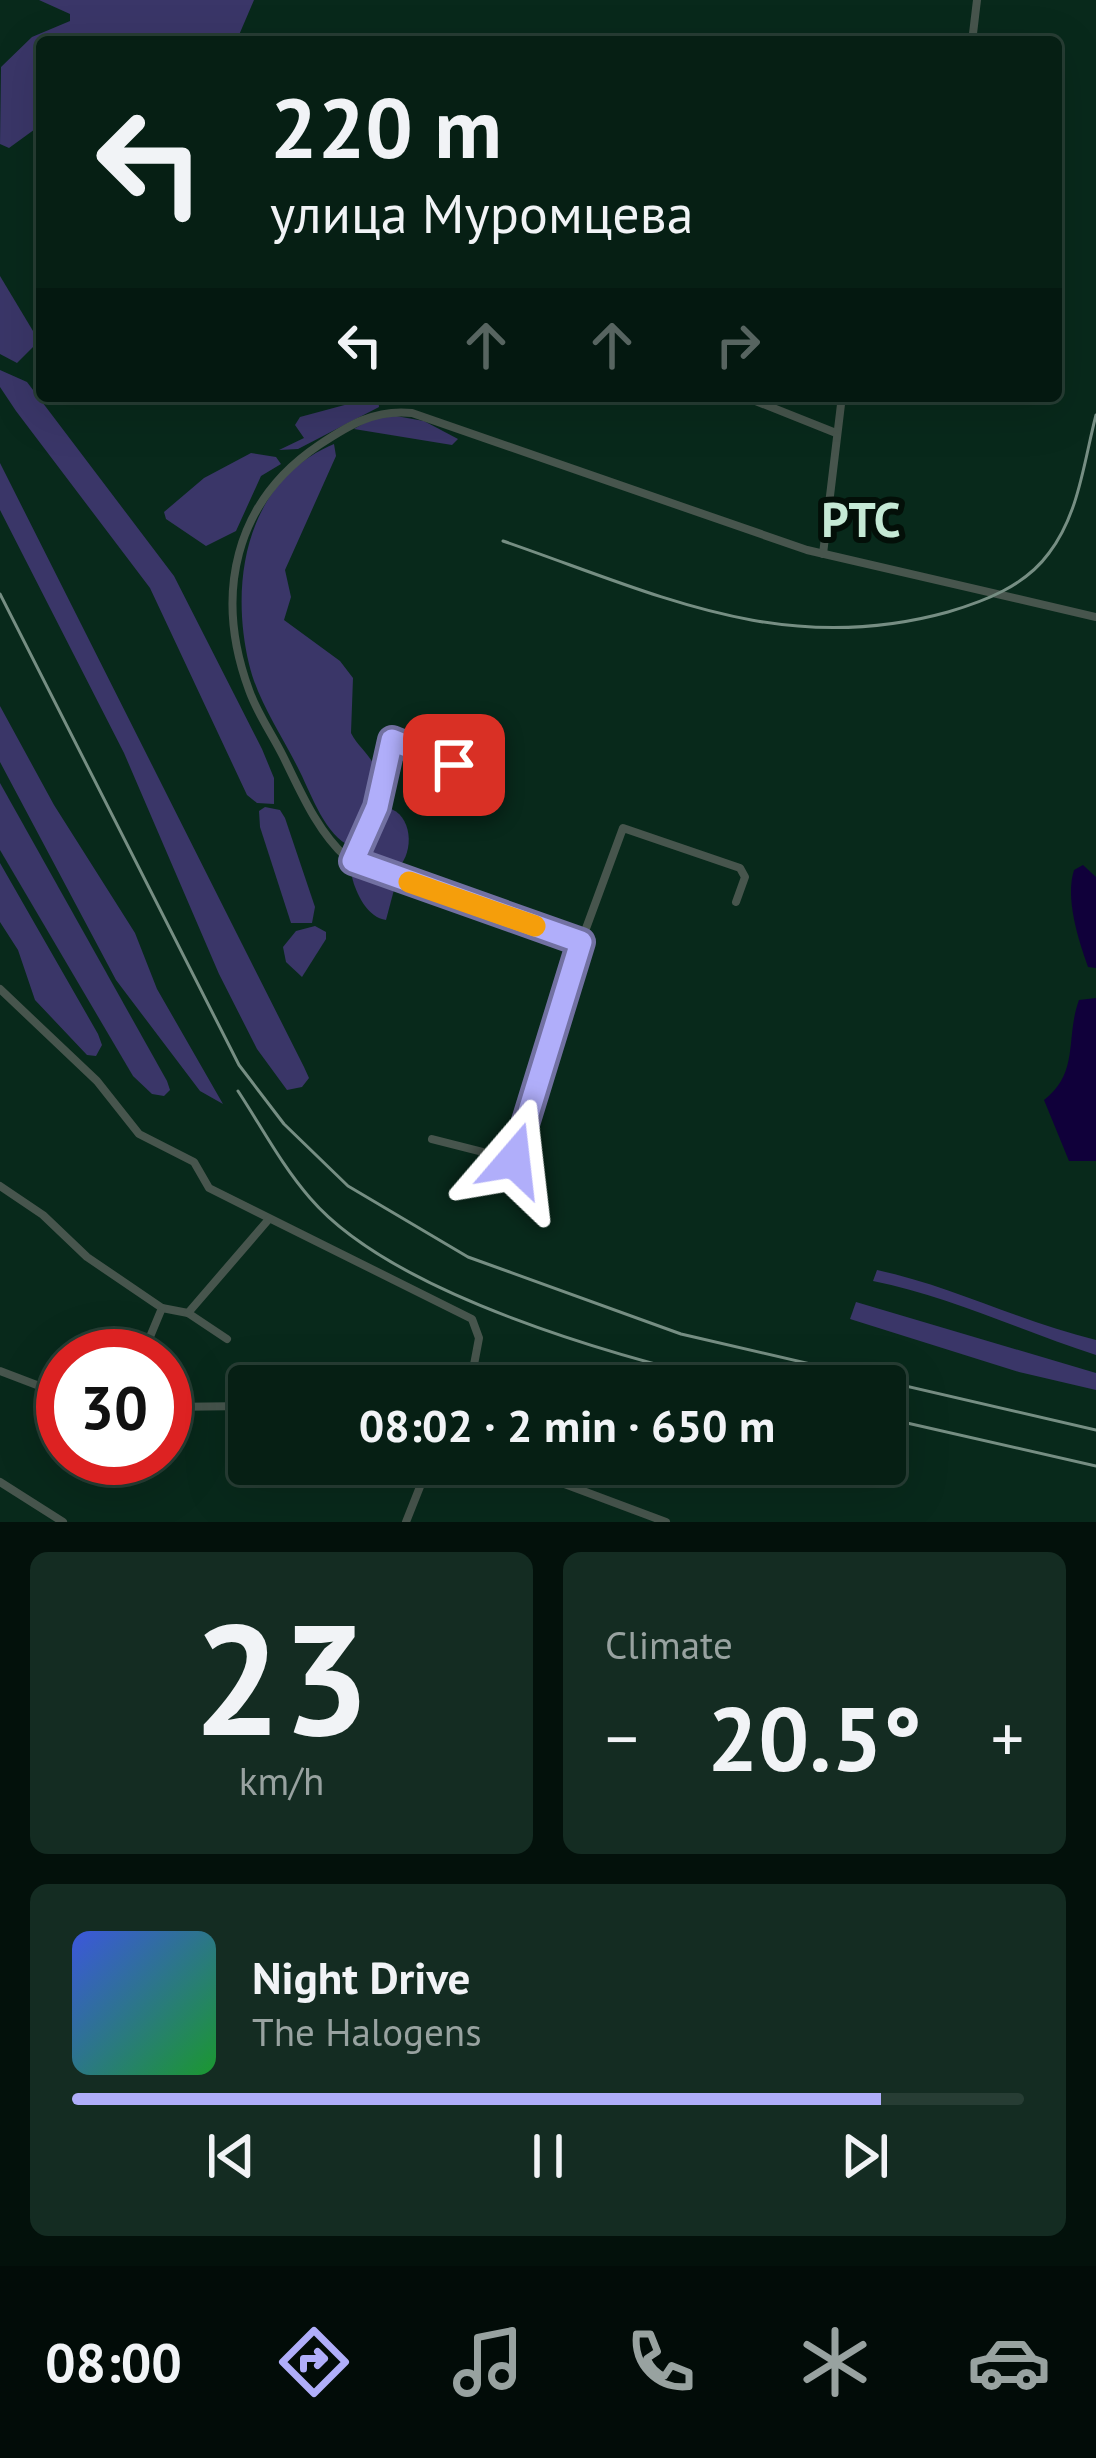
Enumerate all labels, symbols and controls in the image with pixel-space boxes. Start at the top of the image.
text: 220 m [270,72,502,181]
icon: left [72,84,228,240]
text: улица Муромцева [270,178,693,248]
icon: left [327,312,393,378]
icon: ahead [453,312,519,378]
icon: ahead [579,312,645,378]
icon: right [705,312,771,378]
district label: РТС [821,488,901,550]
pin [403,714,505,816]
icon: arrive [421,732,487,798]
position arrow [451,1097,577,1223]
speed limit sign: 30 [36,1329,192,1485]
text: 08:02 · 2 min · 650 m [359,1396,775,1454]
text: 23 [193,1576,370,1778]
text: Climate [605,1619,733,1670]
text: 20.5° [707,1679,922,1796]
text: − [605,1695,638,1780]
text: + [991,1695,1024,1780]
text: km/h [239,1755,324,1806]
text: Night Drive [252,1948,470,2006]
text: The Halogens [252,2006,482,2057]
icon: previous [198,2123,264,2189]
icon: pause [515,2123,581,2189]
icon: next [832,2123,898,2189]
icon: directions [272,2320,356,2404]
icon: music [446,2320,530,2404]
icon: phone [619,2320,703,2404]
icon: climate [793,2320,877,2404]
icon: car [967,2320,1051,2404]
text: 08:00 [45,2327,182,2397]

